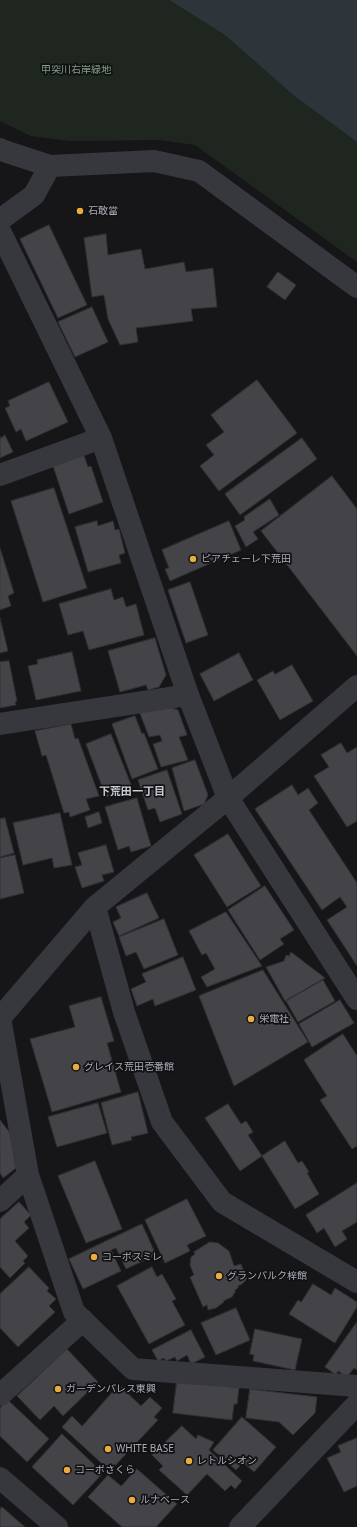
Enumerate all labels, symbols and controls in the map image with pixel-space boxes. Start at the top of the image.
park label: 甲突川右岸緑地 [41,64,111,76]
place label: 石敢當 [88,205,118,217]
marker: 石敢當 [75,206,85,216]
place label: ピアチェーレ下荒田 [201,553,291,565]
marker: ピアチェーレ下荒田 [188,554,198,564]
district label: 下荒田一丁目 [99,785,165,799]
place label: 栄電社 [259,1013,289,1025]
marker: 栄電社 [246,1014,256,1024]
place label: グレイス荒田壱番館 [84,1061,174,1073]
marker: グレイス荒田壱番館 [71,1062,81,1072]
place label: コーポスミレ [102,1251,162,1263]
marker: コーポスミレ [89,1252,99,1262]
place label: グランパルク梓館 [227,1270,307,1282]
marker: グランパルク梓館 [214,1271,224,1281]
place label: ガーデンパレス東興 [66,1383,156,1395]
marker: ガーデンパレス東興 [53,1384,63,1394]
place label: WHITE BASE [116,1443,174,1455]
marker: WHITE BASE [103,1444,113,1454]
place label: レトルシオン [197,1455,257,1467]
marker: レトルシオン [184,1456,194,1466]
place label: コーポさくら [75,1464,135,1476]
marker: コーポさくら [62,1465,72,1475]
place label: ルナベース [140,1494,190,1506]
marker: ルナベース [127,1495,137,1505]

